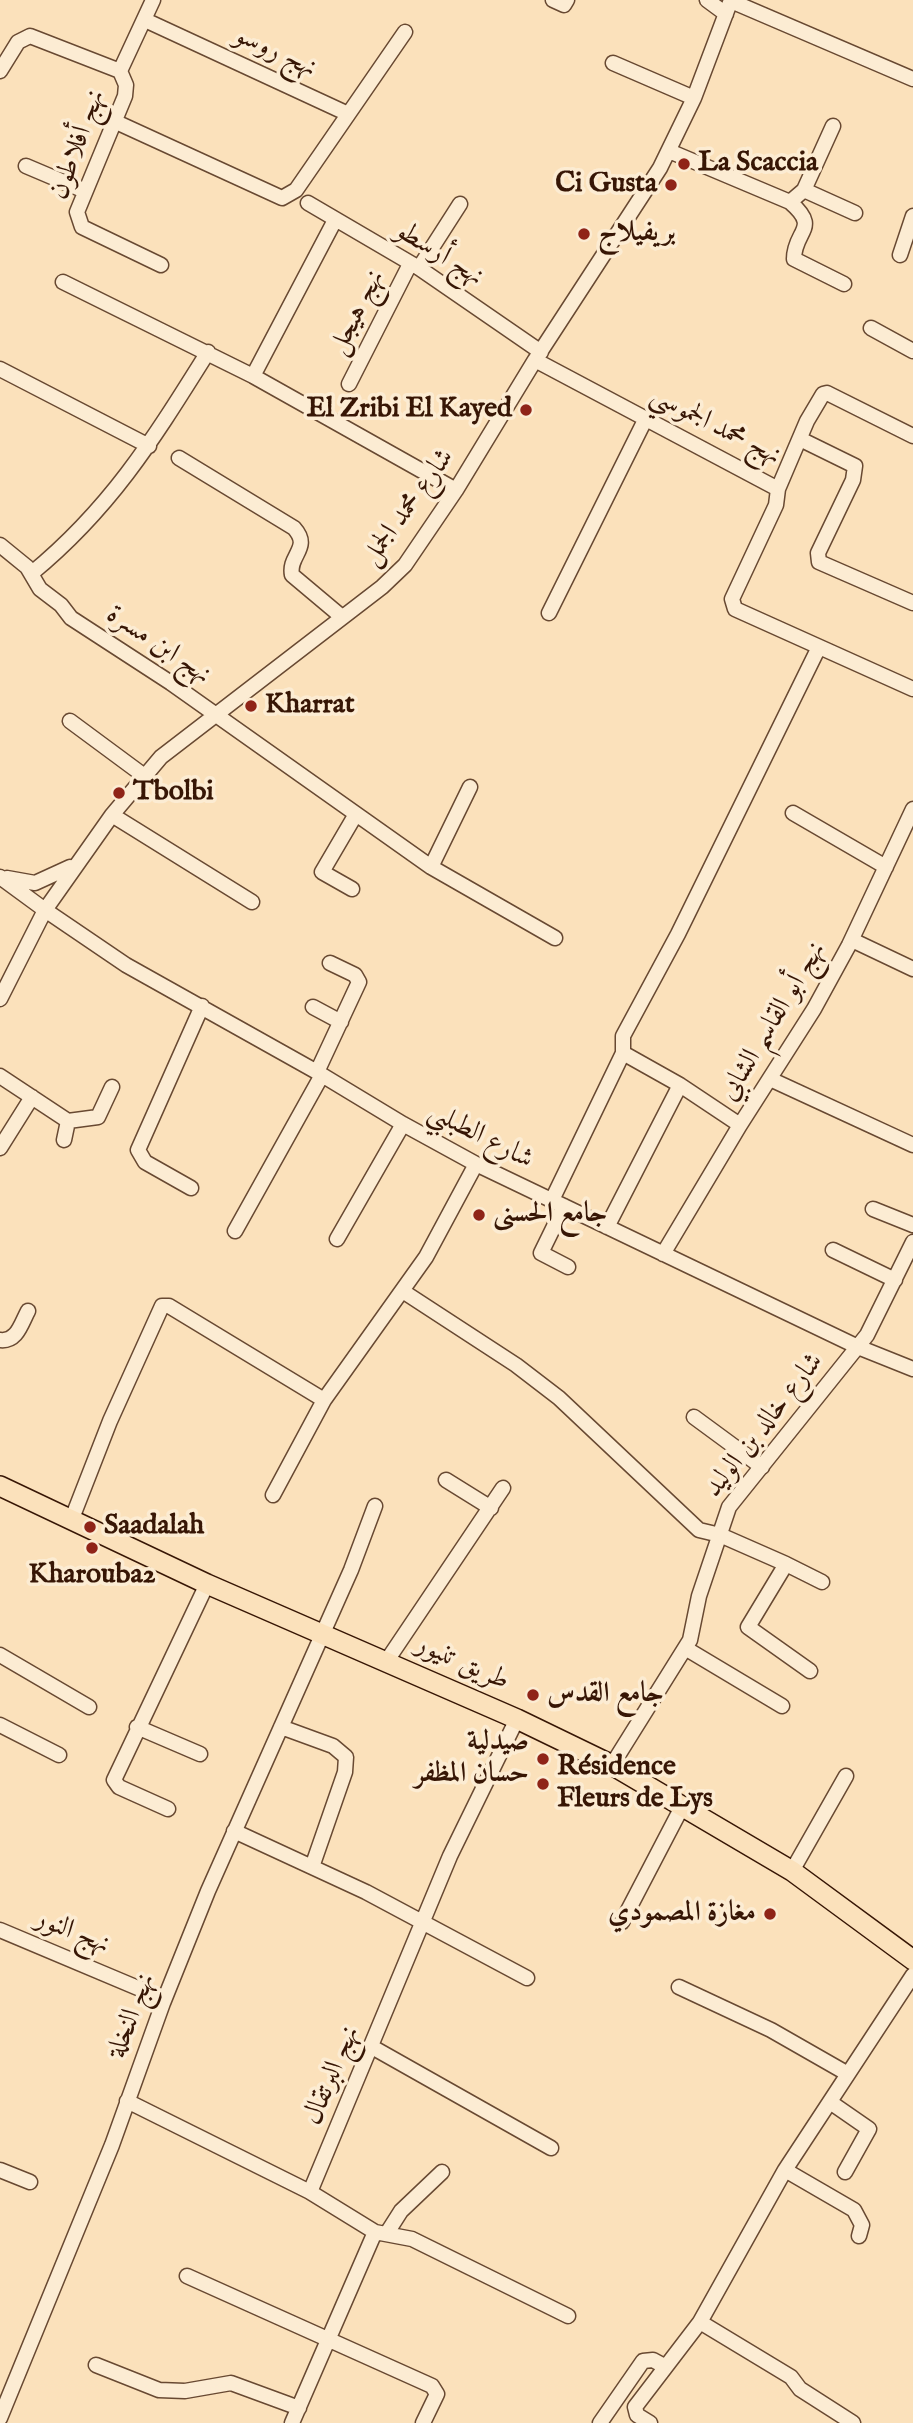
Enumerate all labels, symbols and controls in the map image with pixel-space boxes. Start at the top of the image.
street label: نهج روسو [229,19,321,87]
street label: نهج أفلاطون [44,85,114,205]
place label: La Scaccia [698,147,818,181]
marker: La Scaccia [676,156,692,172]
place label: Ci Gusta [555,168,657,202]
marker: Ci Gusta [663,177,679,193]
street label: نهج أرسطو [389,215,489,295]
place label: بريفيلاج [598,217,676,251]
marker: بريفيلاج [576,226,592,242]
street label: نهج هيجل [322,265,394,361]
street label: نهج محمد الجموسي [644,380,786,474]
place label: El Zribi El Kayed [307,393,512,427]
marker: El Zribi El Kayed [518,402,534,418]
street label: شارع محمد الجمل [355,443,463,573]
street label: نهج ابن مسرة [99,599,217,693]
place label: Kharrat [265,689,355,723]
marker: Kharrat [243,698,259,714]
place label: Tbolbi [133,776,214,810]
marker: Tbolbi [111,785,127,801]
street label: نهج أبو القاسم الشابي [713,936,835,1108]
street label: شارع الطبلبي [422,1096,538,1178]
place label: جامع الحسنى [493,1198,607,1232]
marker: جامع الحسنى [471,1207,487,1223]
street label: شارع خالد بن الوليد [698,1347,832,1505]
place label: Saadalah [104,1510,204,1544]
marker: Saadalah [82,1519,98,1535]
marker: Kharouba2 [84,1540,100,1556]
place label: Kharouba2 [28,1559,156,1593]
street label: طريق تنيور [410,1629,514,1699]
place label: جامع القدس [547,1678,664,1712]
marker: جامع القدس [525,1687,541,1703]
place label: صيدلية حسان المظفر [415,1726,529,1792]
marker: صيدلية حسان المظفر [535,1751,551,1767]
place label: Résidence Fleurs de Lys [557,1751,713,1817]
marker: Résidence Fleurs de Lys [535,1776,551,1792]
place label: مغازة المصمودي [608,1897,756,1931]
street label: نهج النور [30,1903,114,1963]
marker: مغازة المصمودي [762,1906,778,1922]
street label: نهج النخلة [102,1969,164,2063]
street label: نهج البرتقال [297,2021,369,2131]

